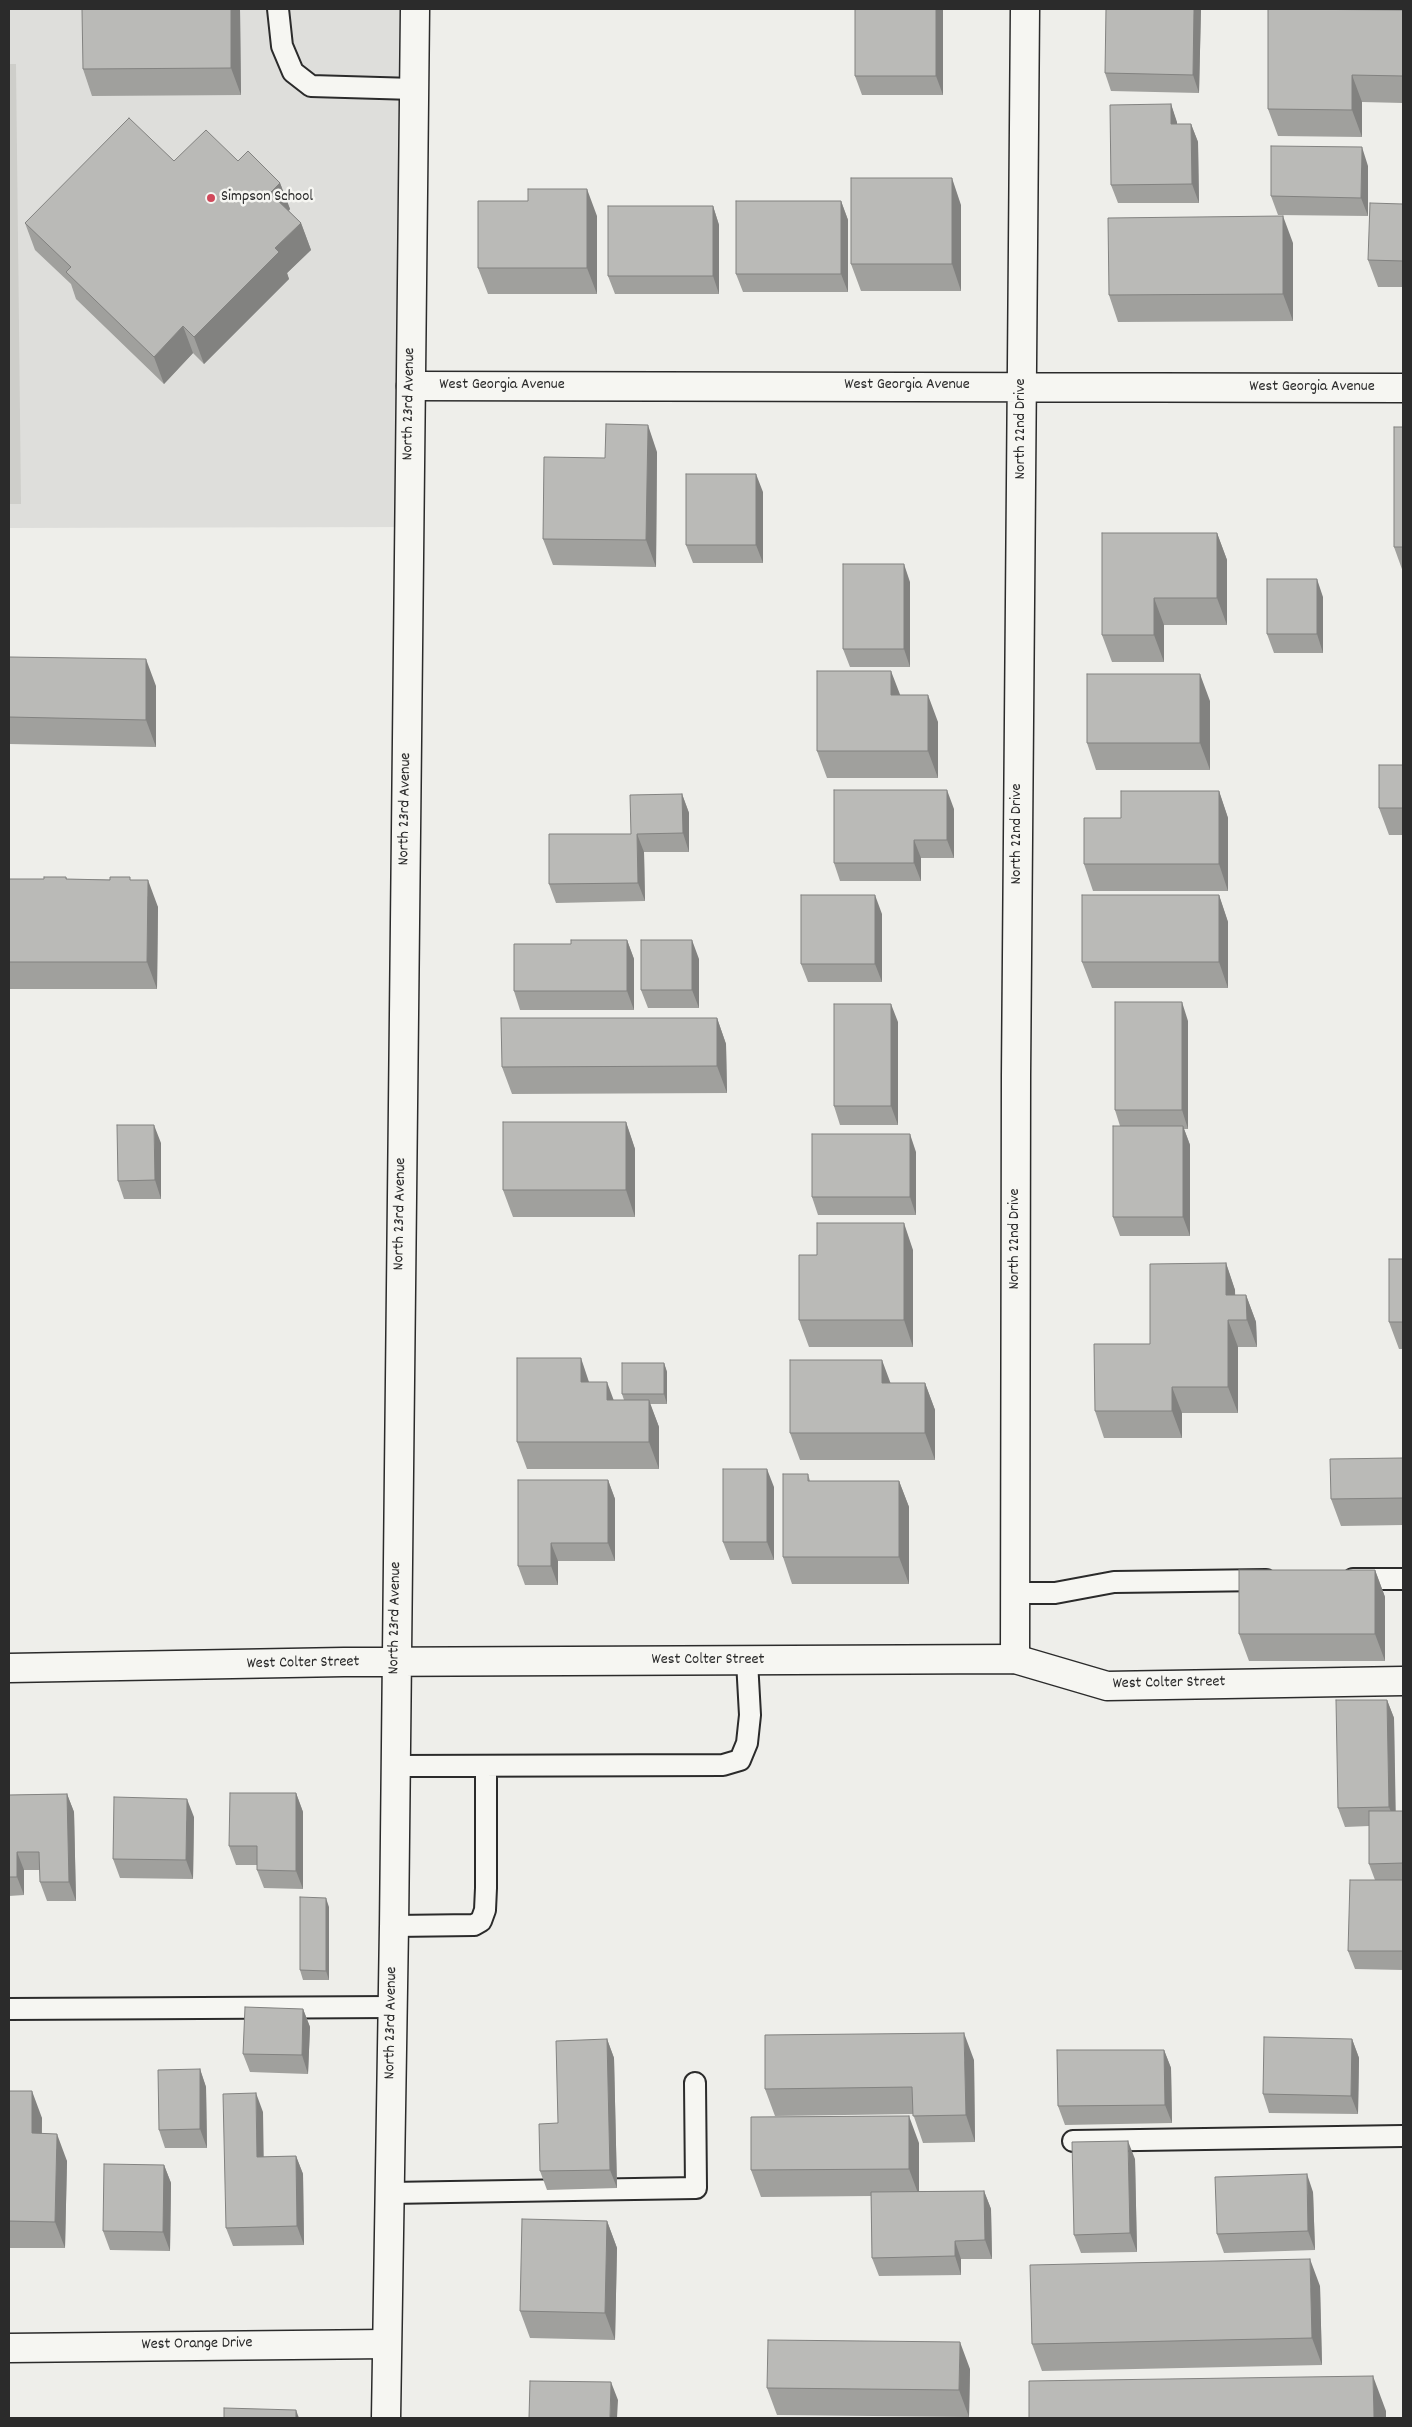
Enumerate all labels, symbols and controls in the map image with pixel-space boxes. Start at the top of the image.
place label: Simpson School [221,188,313,208]
marker: Simpson School [205,192,217,204]
street label: North 23rd Avenue [399,347,421,461]
street label: West Georgia Avenue [439,376,565,396]
street label: West Georgia Avenue [844,376,970,396]
street label: North 22nd Drive [1012,378,1032,480]
street label: West Georgia Avenue [1249,378,1375,398]
street label: North 23rd Avenue [395,752,417,866]
street label: North 22nd Drive [1008,783,1028,885]
street label: North 23rd Avenue [390,1157,412,1271]
street label: North 22nd Drive [1006,1188,1026,1290]
street label: North 23rd Avenue [385,1561,407,1675]
street label: West Colter Street [652,1651,764,1671]
street label: West Colter Street [246,1653,360,1675]
street label: West Colter Street [1112,1673,1226,1695]
street label: North 23rd Avenue [381,1966,403,2080]
street label: West Orange Drive [141,2334,253,2356]

